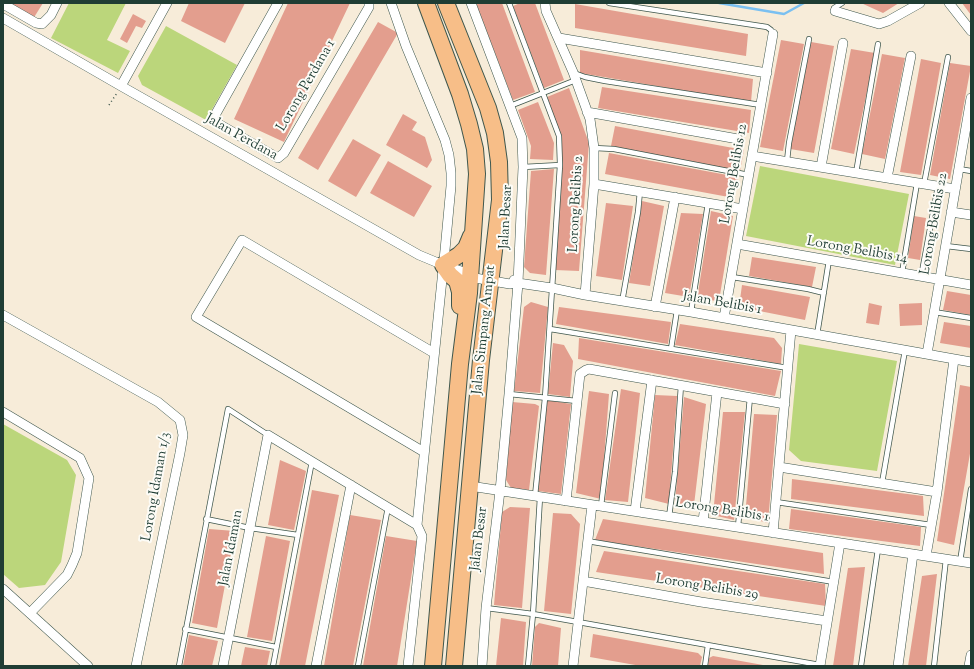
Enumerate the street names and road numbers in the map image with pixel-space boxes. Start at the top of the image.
street label: Lorong Perdana 1 [274,37,340,135]
street label: Jalan Perdana [202,111,280,165]
street label: Lorong Belibis 12 [718,123,752,225]
street label: Lorong Belibis 2 [566,155,588,253]
street label: Lorong Belibis 22 [918,172,952,276]
street label: Jalan Besar [497,184,517,250]
street label: Lorong Belibis 14 [805,234,909,268]
street label: Jalan Simpang Ampat [470,265,500,395]
street label: Jalan Belibis 1 [681,289,763,319]
street label: Lorong Idaman 1/3 [139,431,175,543]
street label: Lorong Belibis 1 [674,495,770,527]
street label: Jalan Besar [468,506,492,572]
street label: Jalan Idaman [216,508,248,588]
street label: Lorong Belibis 29 [655,572,759,604]

